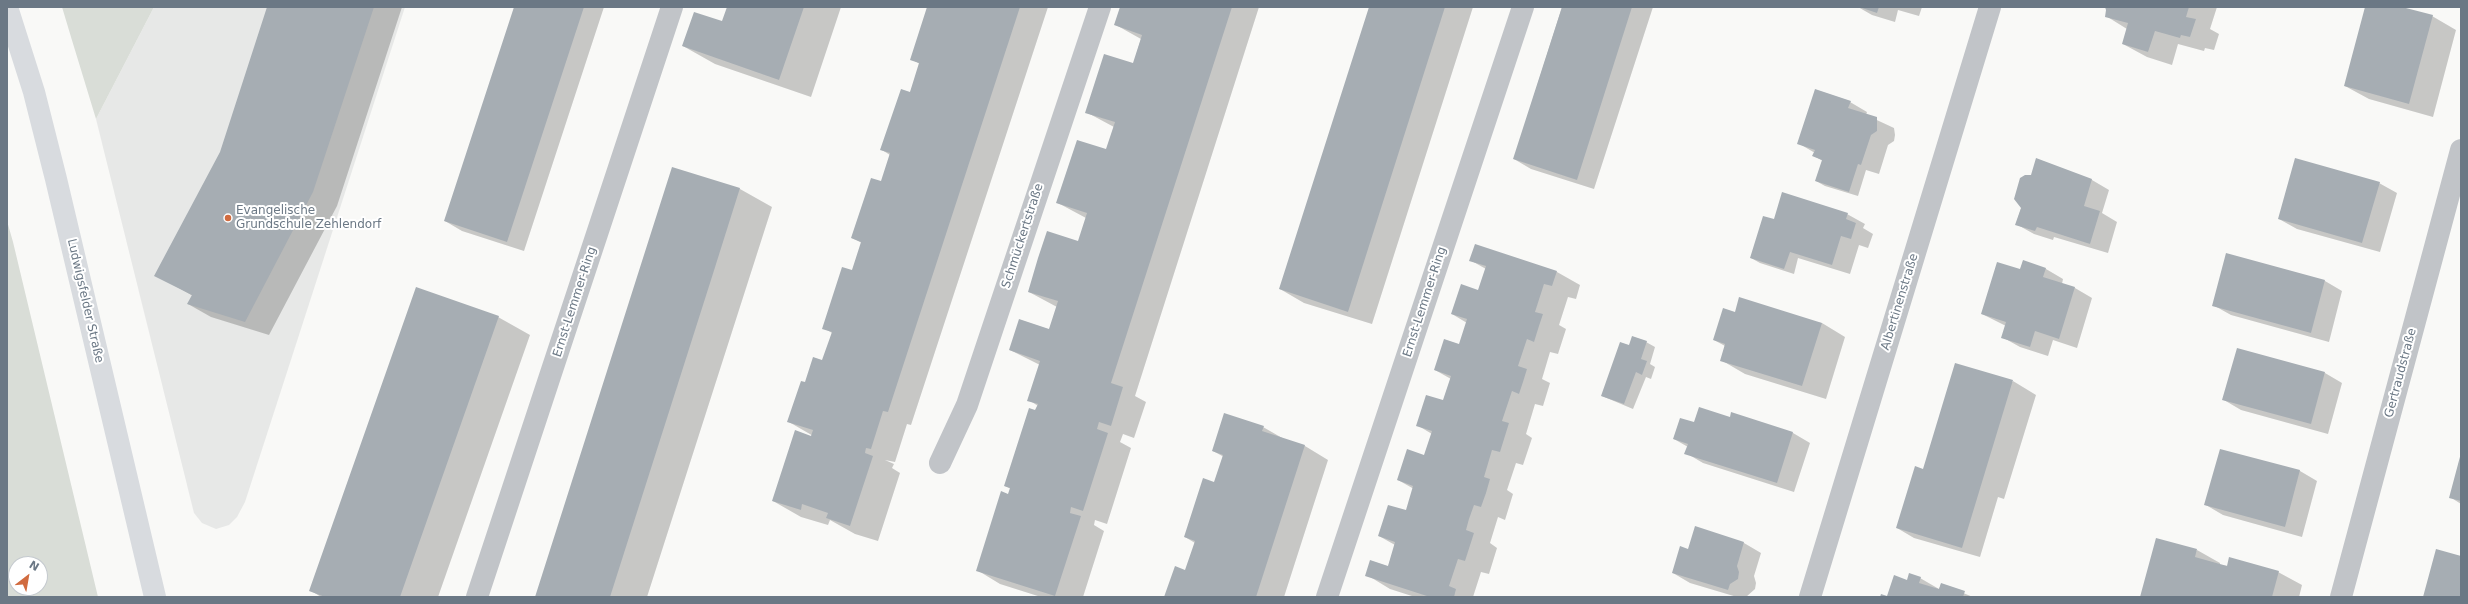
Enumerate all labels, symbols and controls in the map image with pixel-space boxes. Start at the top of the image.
street label: Schmückertstraße [999,182,1047,290]
place label: Evangelische Grundschule Zehlendorf [236,204,381,232]
marker: Evangelische Grundschule Zehlendorf [223,213,233,223]
street label: Ludwigsfelder Straße [64,238,106,364]
street label: Ernst-Lemmer-Ring [550,245,600,359]
street label: Ernst-Lemmer-Ring [1400,245,1450,359]
street label: Albertinenstraße [1878,252,1922,352]
street label: Gertraudstraße [2382,327,2420,419]
north arrow [8,556,48,596]
text: N [27,558,41,574]

